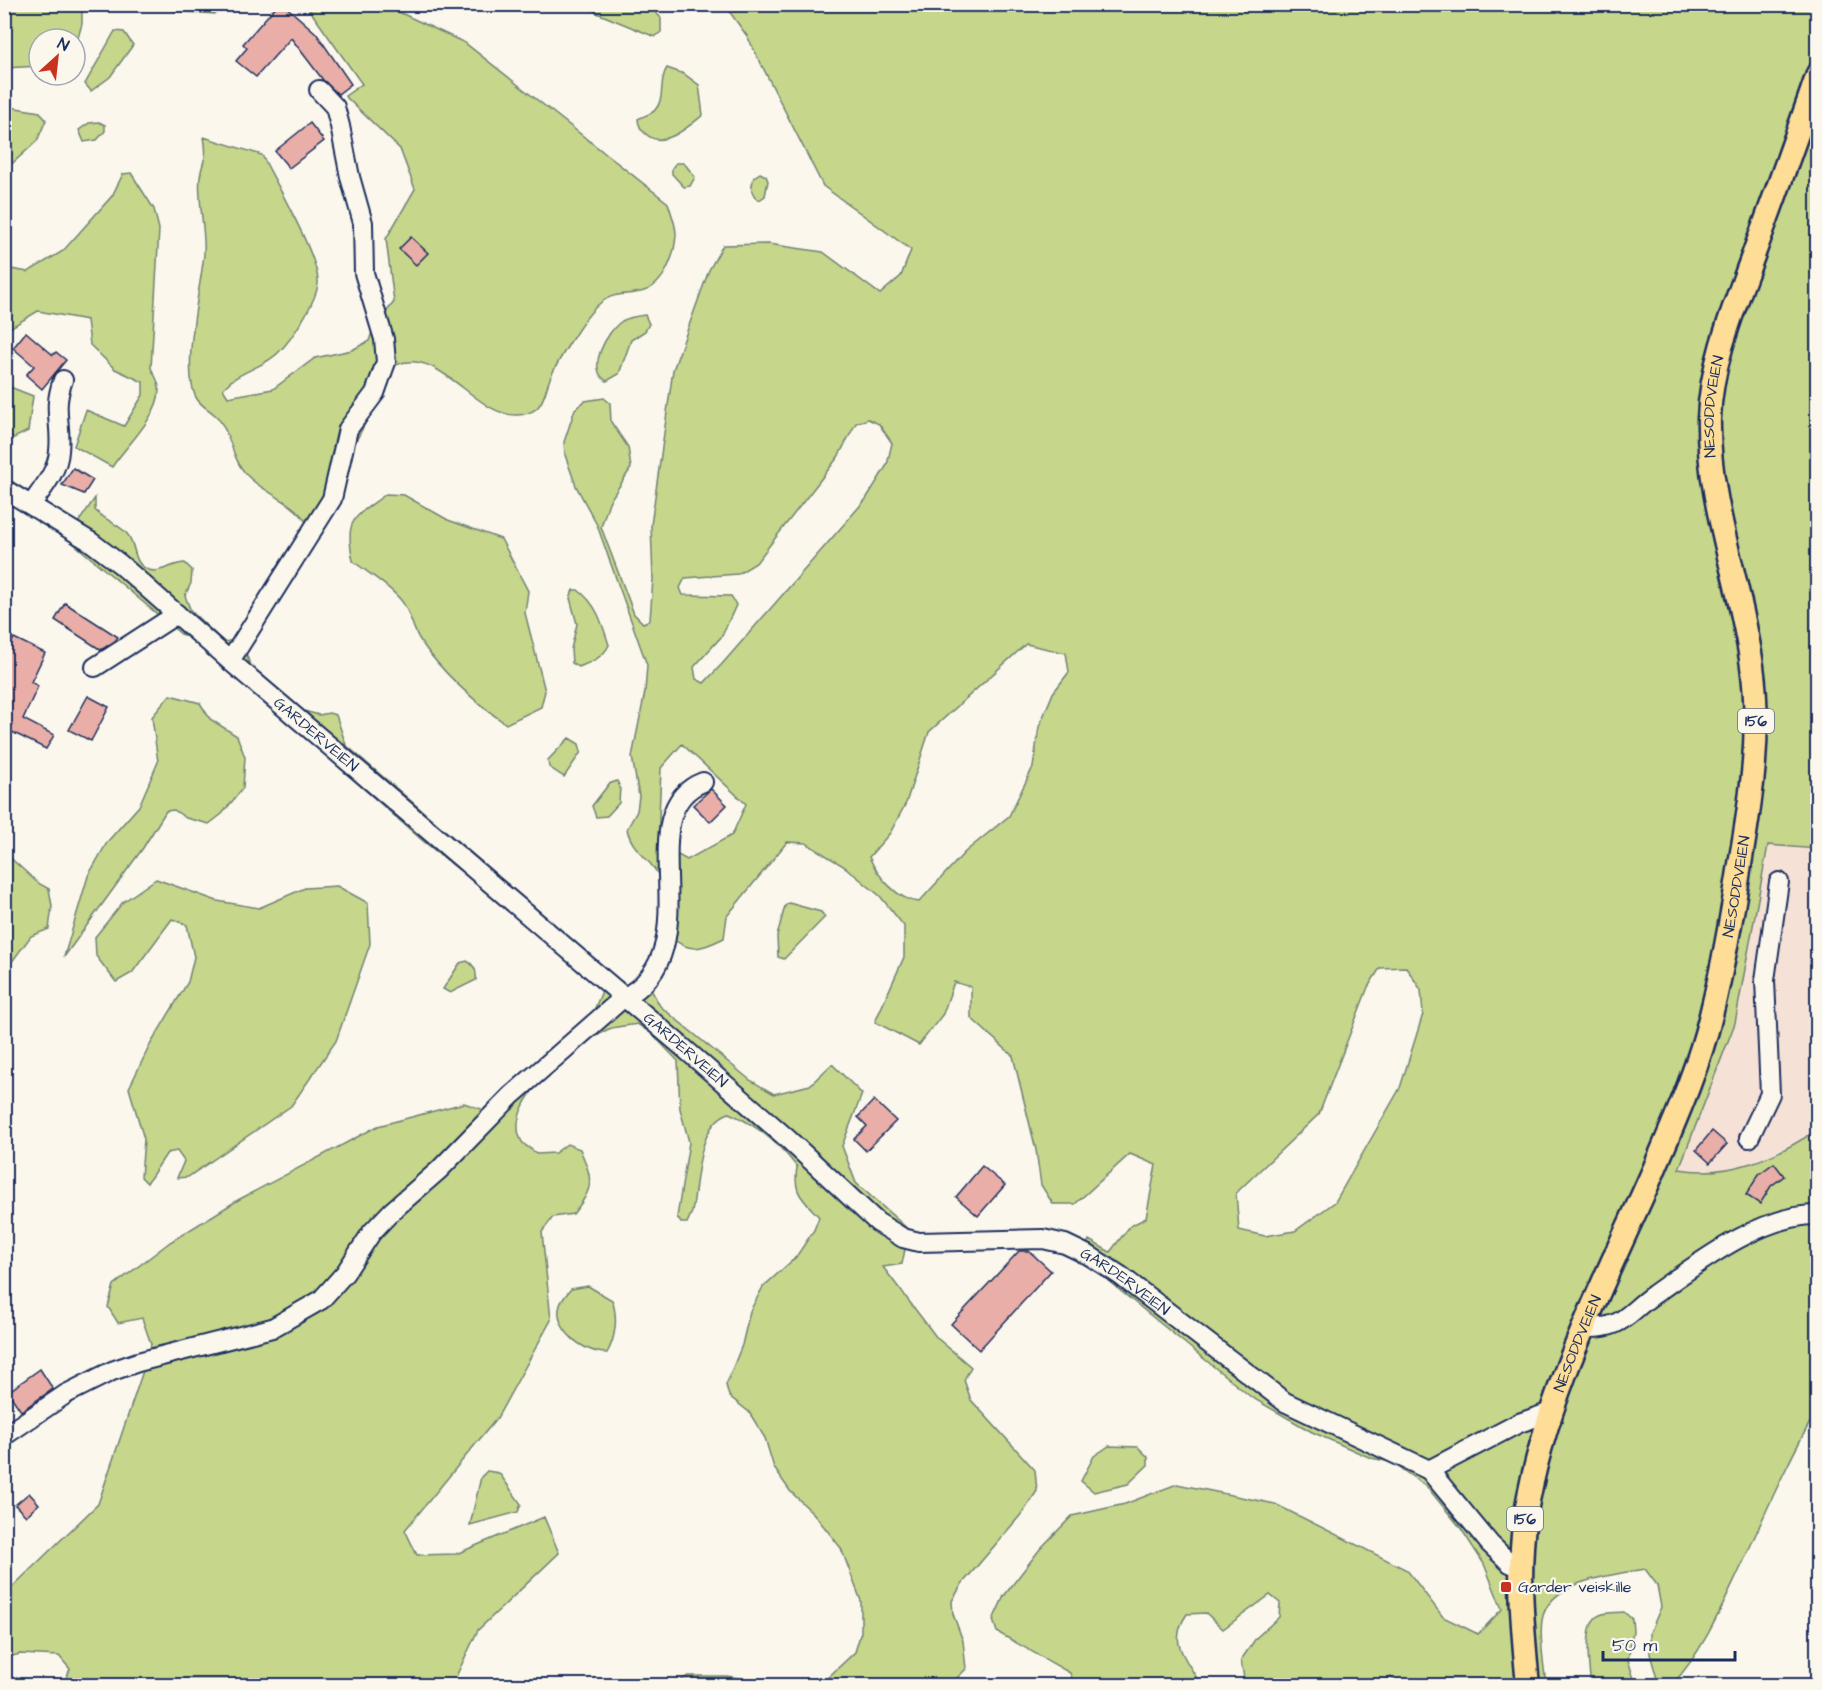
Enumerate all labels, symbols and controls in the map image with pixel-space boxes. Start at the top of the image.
north arrow [27,27,87,87]
text: N [54,32,73,57]
street label: NESODDVEIEN [1698,353,1729,459]
street label: GARDERVEIEN [269,692,363,777]
road number: 156 [1738,709,1774,733]
street label: NESODDVEIEN [1717,834,1756,939]
street label: GARDERVEIEN [639,1007,733,1093]
street label: GARDERVEIEN [1077,1242,1175,1321]
street label: NESODDVEIEN [1548,1292,1607,1395]
road number: 156 [1507,1507,1543,1531]
place label: Garder veiskille [1518,1576,1632,1598]
marker: Garder veiskille [1499,1580,1513,1594]
scale bar [1603,1624,1735,1662]
text: 50 m [1612,1633,1657,1658]

